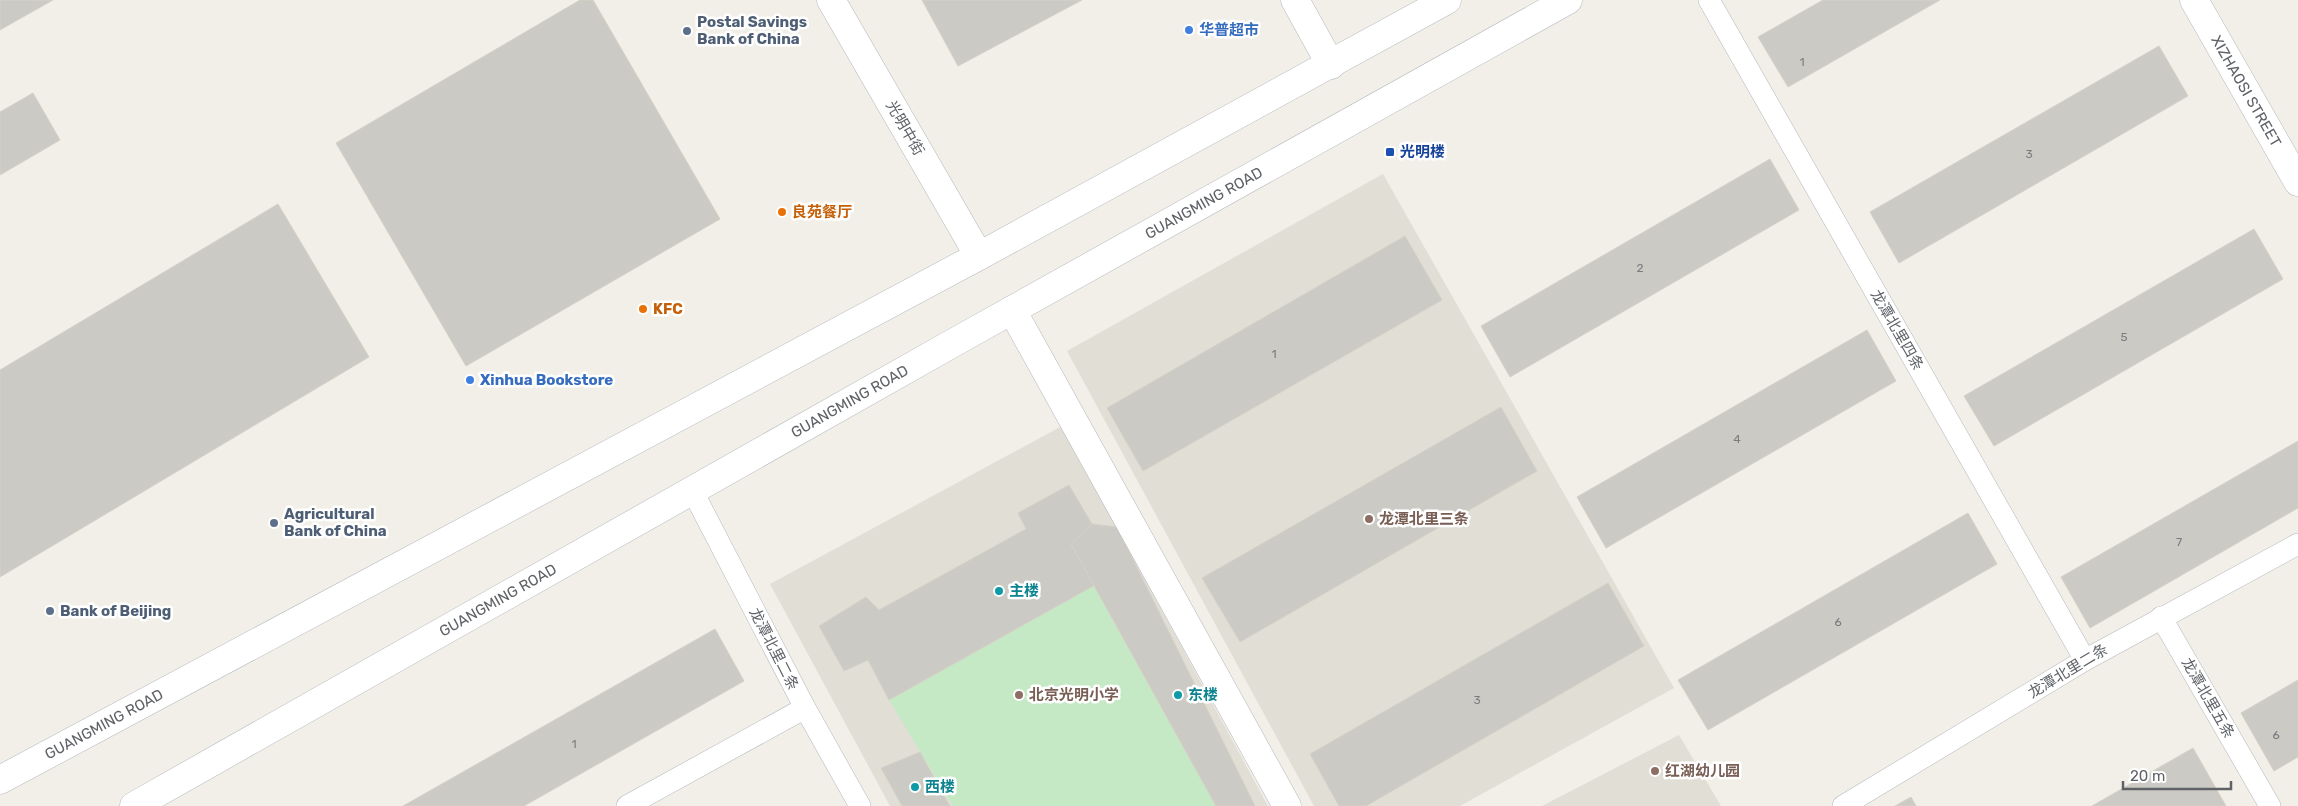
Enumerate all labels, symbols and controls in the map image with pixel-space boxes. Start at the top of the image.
place label: Postal Savings Bank of China [697,13,807,48]
place label: 华普超市 [1199,21,1259,39]
marker: 华普超市 [1183,24,1195,36]
marker: Postal Savings Bank of China [681,25,693,37]
street label: XIZHAOSI STREET [2207,32,2285,150]
house number: 1 [1799,55,1805,69]
street label: 光明中街 [882,98,928,158]
place label: 光明楼 [1400,143,1445,161]
marker: 光明楼 [1384,146,1396,158]
house number: 3 [2025,147,2033,161]
street label: GUANGMING ROAD [1142,163,1266,243]
place label: 良苑餐厅 [792,203,852,221]
marker: 良苑餐厅 [776,206,788,218]
house number: 2 [1636,261,1644,275]
street label: 龙潭北里四条 [1867,287,1927,373]
place label: KFC [653,300,683,318]
marker: KFC [637,303,649,315]
house number: 5 [2120,330,2128,344]
house number: 1 [1271,347,1277,361]
street label: GUANGMING ROAD [788,361,911,442]
place label: Xinhua Bookstore [480,371,613,389]
marker: Xinhua Bookstore [464,374,476,386]
house number: 4 [1733,432,1741,446]
place label: Agricultural Bank of China [284,505,387,540]
place label: 龙潭北里三条 [1379,510,1469,528]
marker: 龙潭北里三条 [1363,513,1375,525]
marker: Agricultural Bank of China [268,517,280,529]
house number: 7 [2176,535,2182,549]
street label: GUANGMING ROAD [436,560,560,641]
place label: 主楼 [1009,582,1039,600]
marker: 主楼 [993,585,1005,597]
place label: Bank of Beijing [60,602,171,620]
marker: Bank of Beijing [44,605,56,617]
street label: 龙潭北里二条 [746,605,802,693]
house number: 6 [1834,615,1842,629]
street label: 龙潭北里二条 [2025,640,2111,702]
street label: 龙潭北里五条 [2178,655,2238,741]
street label: GUANGMING ROAD [42,685,166,763]
place label: 北京光明小学 [1029,686,1119,704]
place label: 东楼 [1188,686,1218,704]
marker: 北京光明小学 [1013,689,1025,701]
marker: 东楼 [1172,689,1184,701]
house number: 3 [1473,693,1481,707]
house number: 6 [2272,728,2280,742]
house number: 1 [571,737,577,751]
scale bar [2123,758,2230,790]
place label: 红湖幼儿园 [1665,762,1740,780]
marker: 红湖幼儿园 [1649,765,1661,777]
text: 20 m [2130,767,2165,785]
place label: 西楼 [925,778,955,796]
marker: 西楼 [909,781,921,793]

